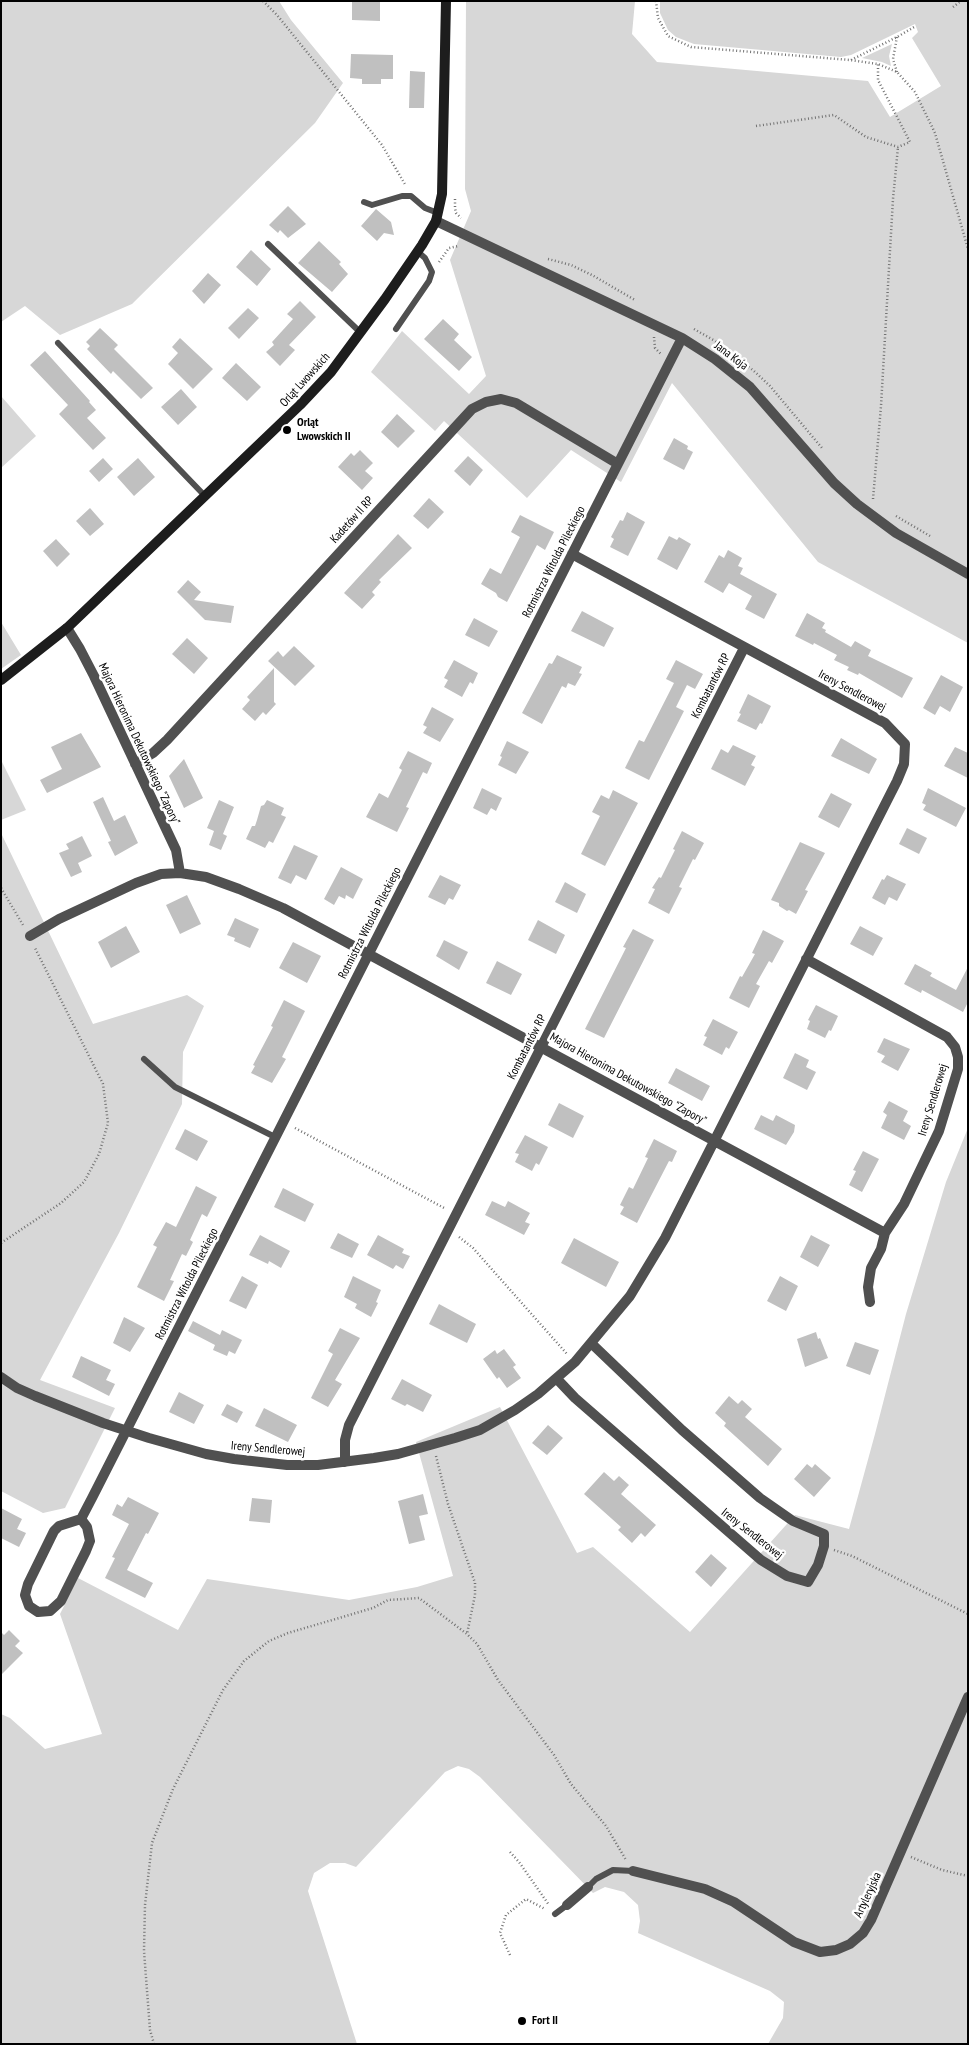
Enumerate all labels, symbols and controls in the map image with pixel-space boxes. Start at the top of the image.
street label: Jana Koja [711,339,751,373]
street label: Orląt Lwowskich [277,350,333,410]
place label: Orląt Lwowskich II [297,416,351,444]
marker: Orląt Lwowskich II [281,424,293,436]
street label: Kadetów II RP [327,494,377,546]
street label: Rotmistrza Witolda Pileckiego [520,504,588,620]
street label: Kombatantów RP [688,651,734,721]
street label: Majora Hieronima Dekutowskiego "Zapory" [95,661,183,827]
street label: Ireny Sendlerowej [816,667,888,715]
street label: Rotmistrza Witolda Pileckiego [336,865,404,981]
street label: Kombatantów RP [504,1012,550,1082]
street label: Majora Hieronima Dekutowskiego "Zapory" [547,1030,709,1128]
street label: Ireny Sendlerowej [915,1062,951,1138]
street label: Rotmistrza Witolda Pileckiego [153,1226,221,1342]
street label: Ireny Sendlerowej [230,1439,306,1459]
street label: Ireny Sendlerowej [718,1505,786,1563]
street label: Artyleryjska [851,1870,885,1920]
place label: Fort II [532,2014,558,2028]
marker: Fort II [516,2015,528,2027]

